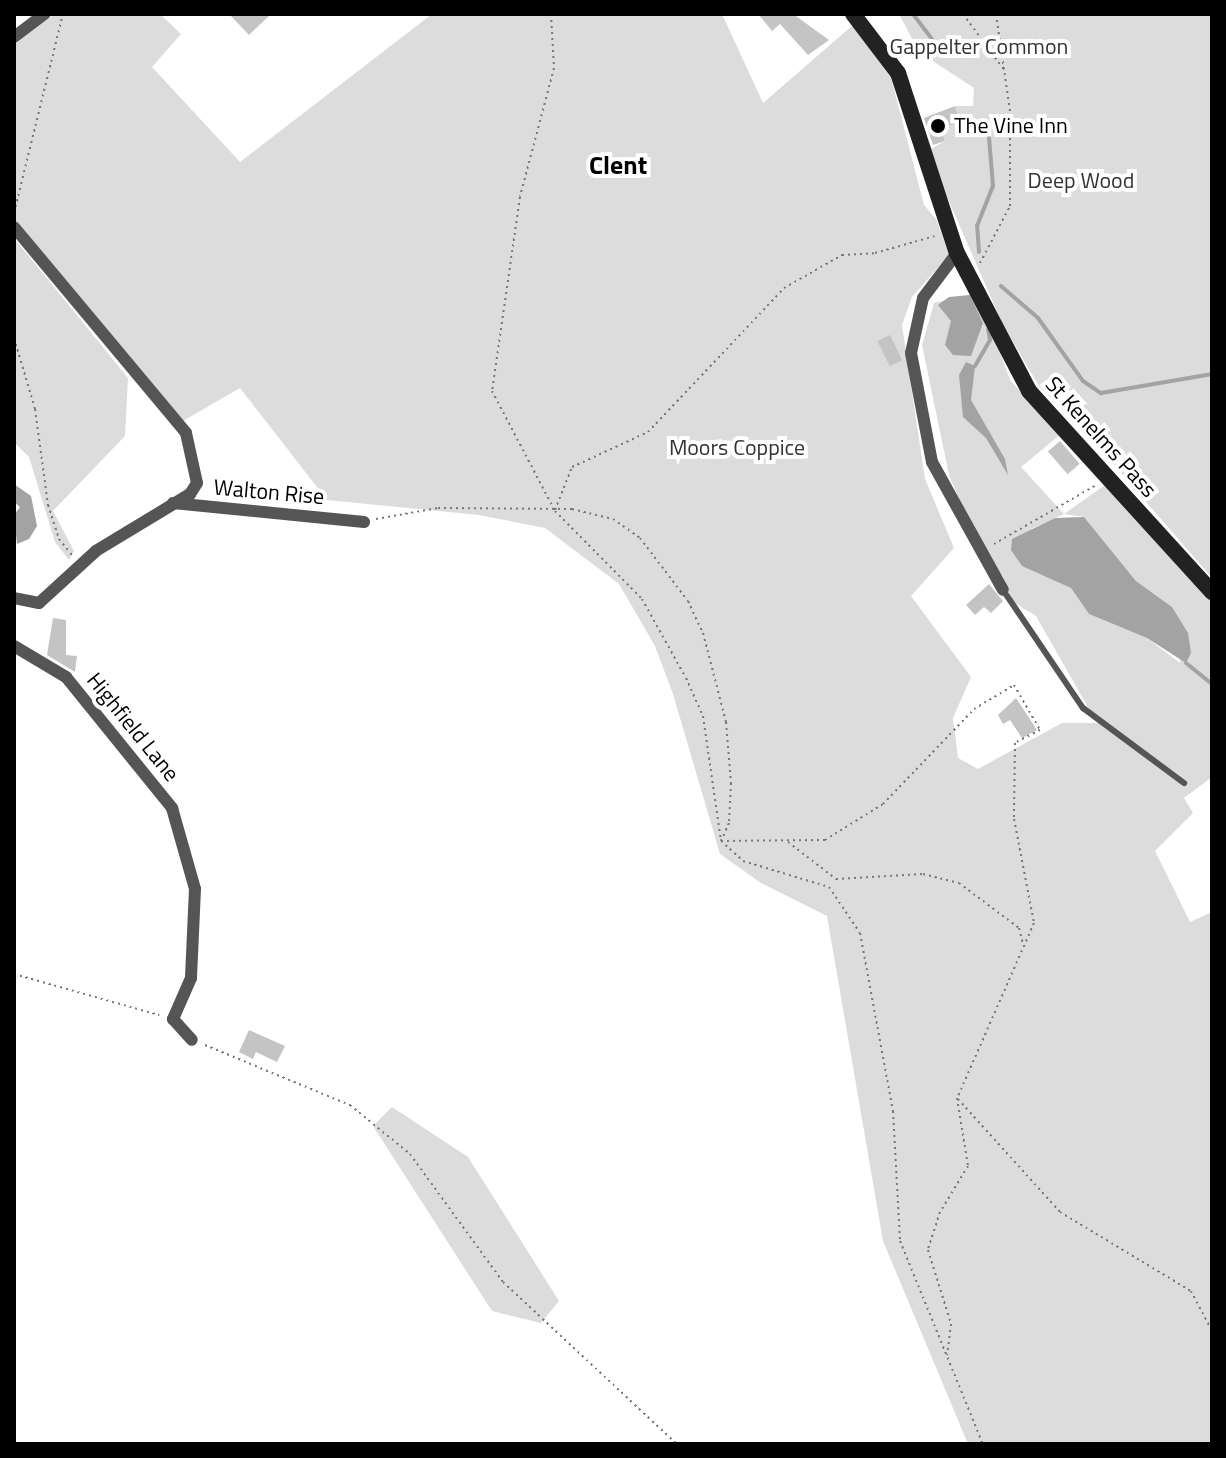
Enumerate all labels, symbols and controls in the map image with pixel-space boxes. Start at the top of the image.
park label: Gappelter Common [890,34,1068,60]
place label: The Vine Inn [954,113,1068,139]
marker: The Vine Inn [929,117,947,135]
district label: Clent [589,149,647,181]
park label: Deep Wood [1028,168,1134,194]
street label: St Kenelms Pass [1040,371,1162,503]
park label: Moors Coppice [669,435,805,461]
street label: Walton Rise [213,474,325,510]
street label: Highfield Lane [81,667,185,787]

